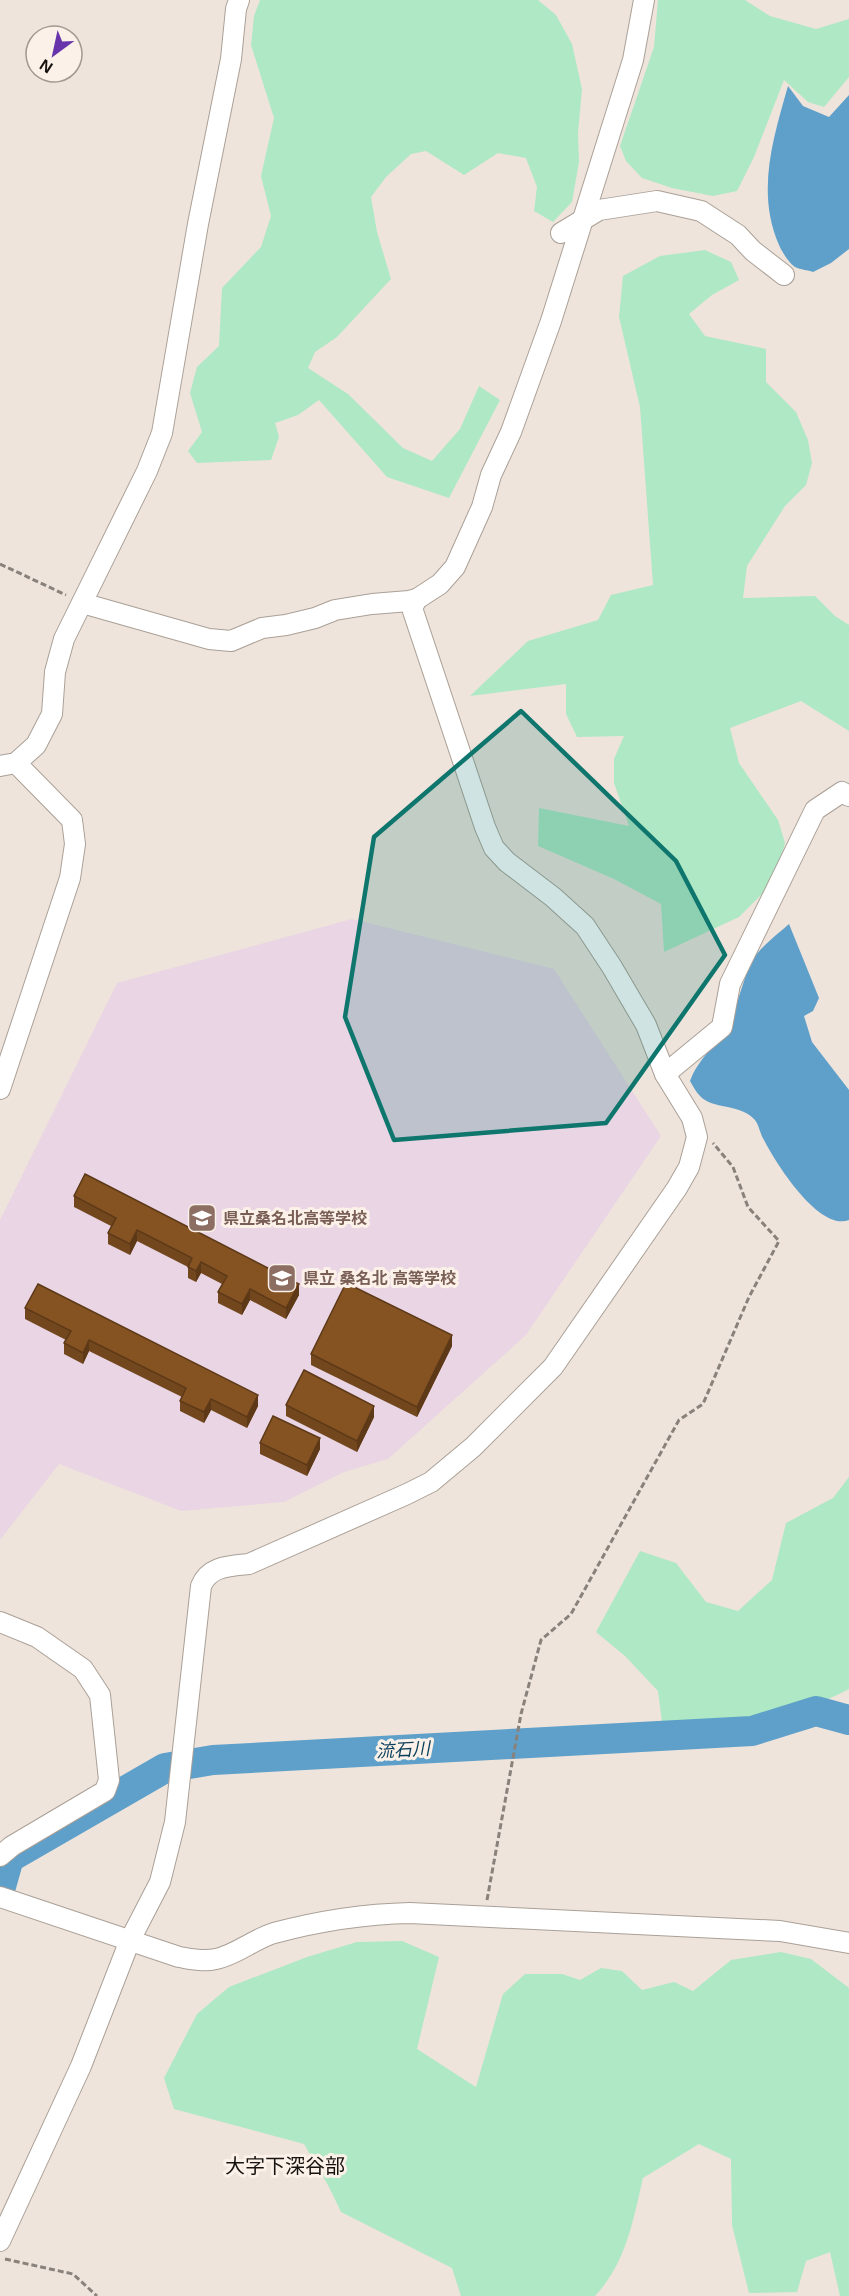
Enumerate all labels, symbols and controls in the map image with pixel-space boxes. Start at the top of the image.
north arrow [24,24,84,84]
text: N [37,56,56,76]
school or university icon: 県立桑名北高等学校 [186,1202,218,1234]
place label: 県立桑名北高等学校 [223,1210,367,1227]
school or university icon: 県立 桑名北 高等学校 [266,1262,298,1294]
place label: 県立 桑名北 高等学校 [303,1270,456,1287]
water label: 流石川 [376,1738,432,1761]
district label: 大字下深谷部 [225,2155,345,2177]

